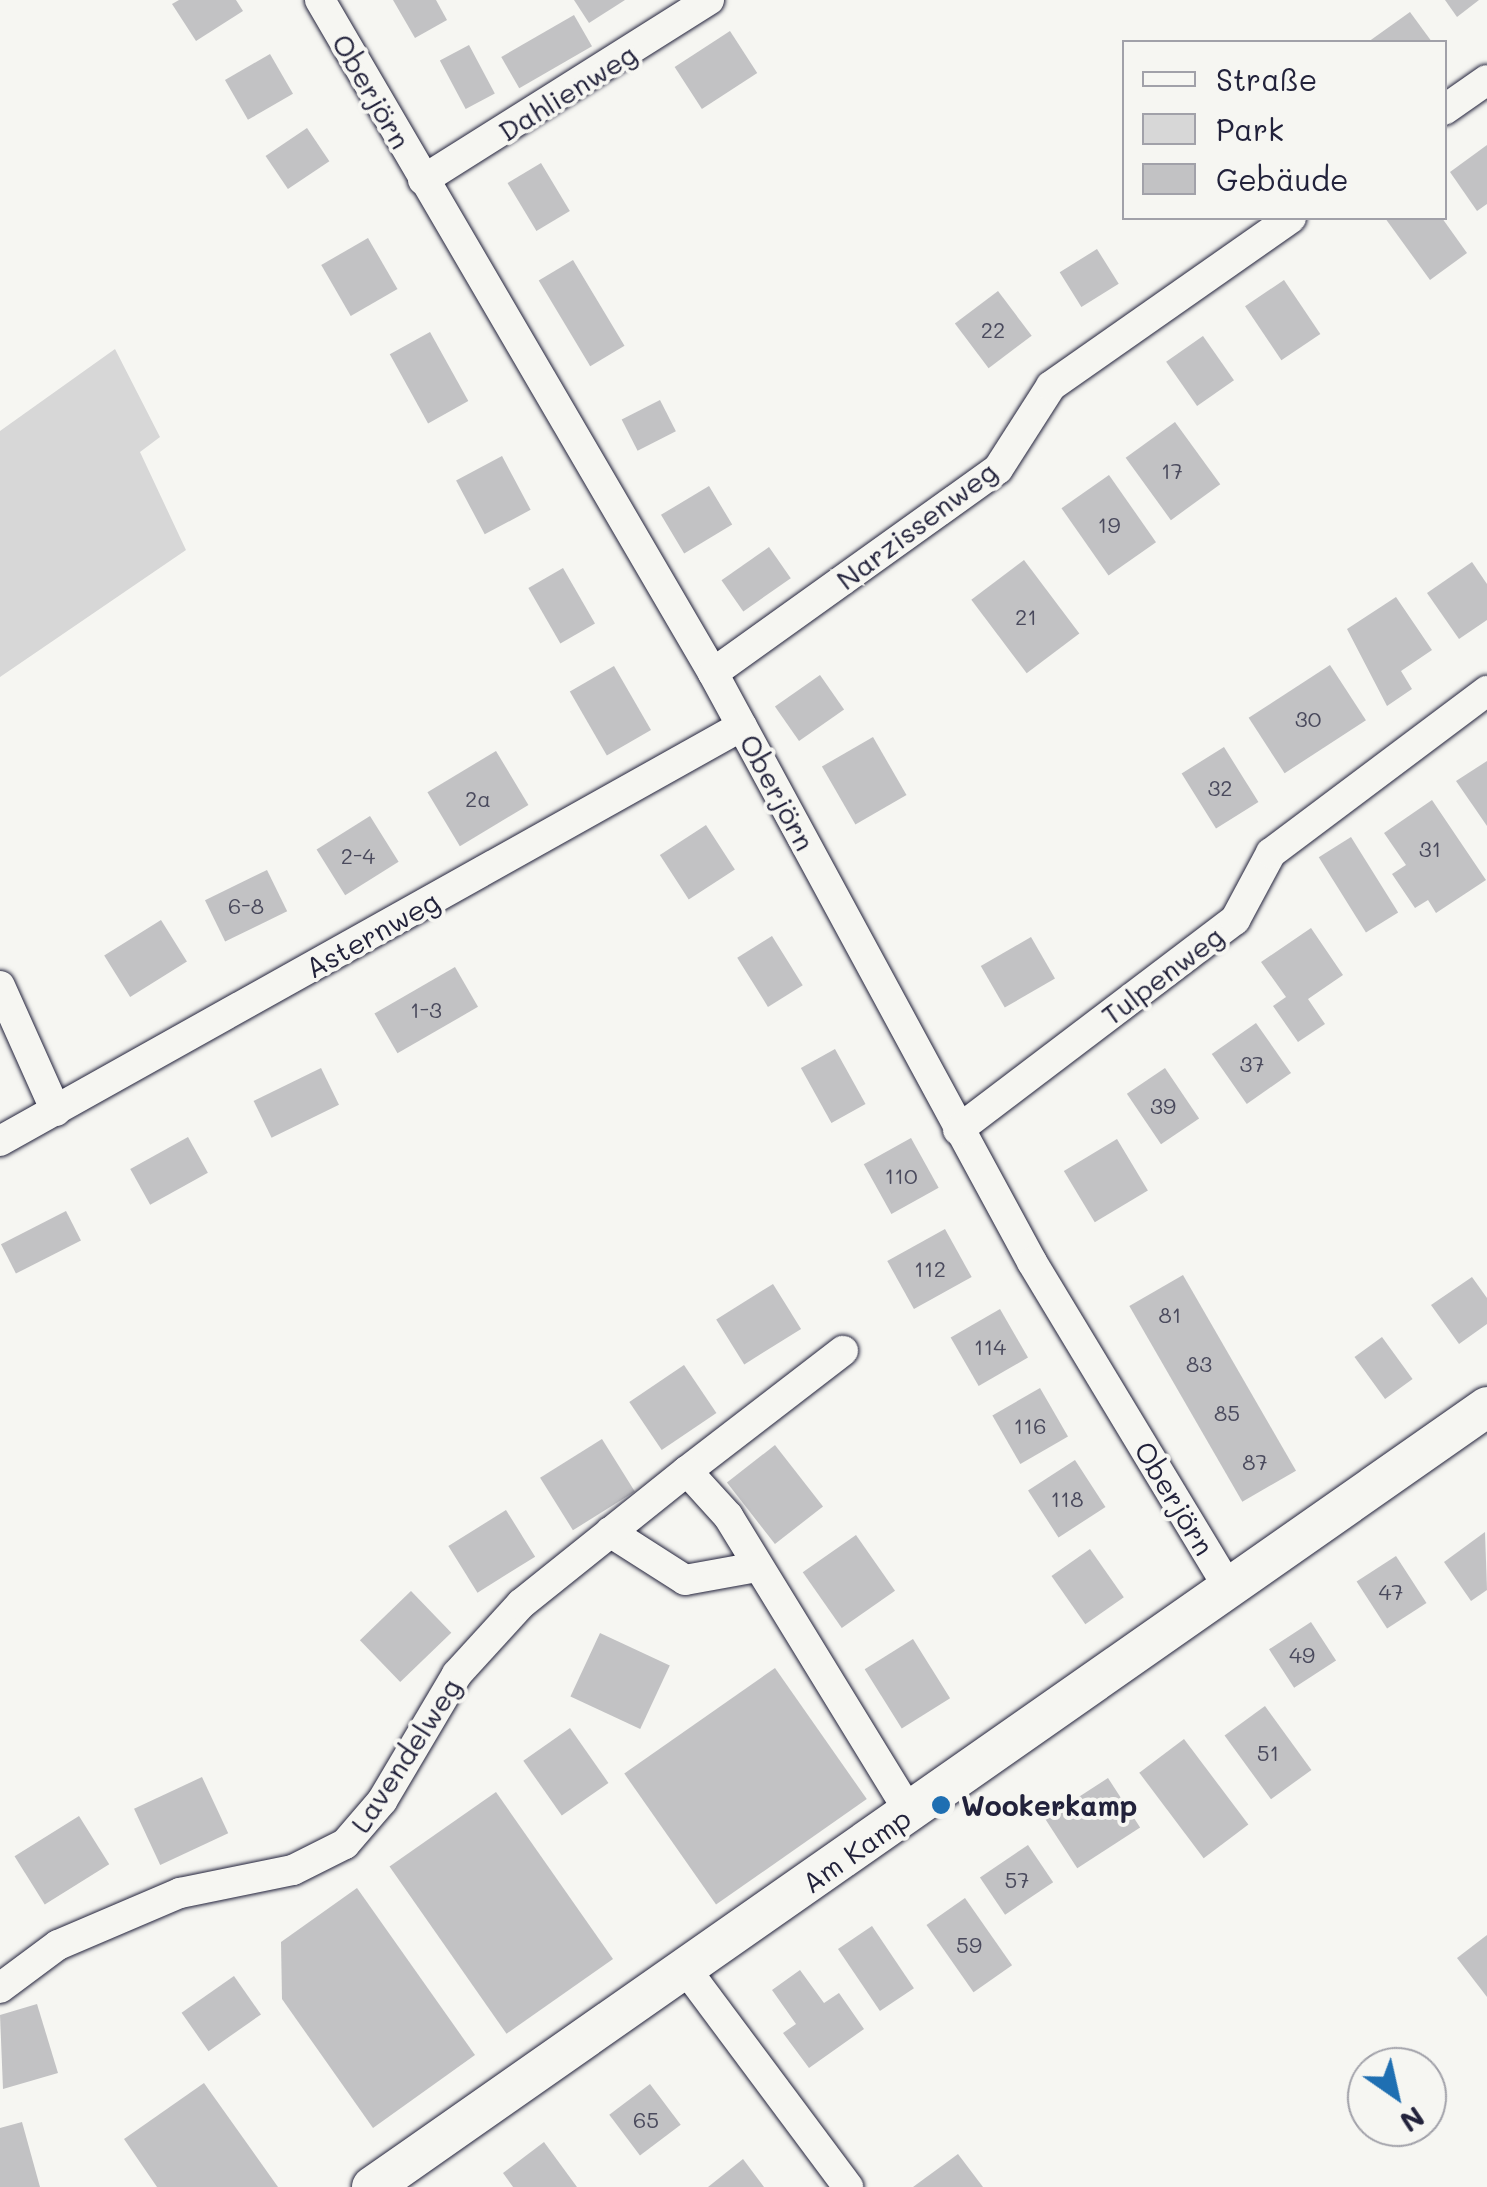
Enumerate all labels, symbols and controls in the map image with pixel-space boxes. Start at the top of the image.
street label: Oberjörn [326,28,418,154]
street label: Dahlienweg [492,36,642,148]
legend [1122,40,1447,220]
text: Straße [1216,59,1317,99]
text: Park [1216,109,1284,149]
text: Gebäude [1216,159,1349,199]
house number: 22 [981,317,1005,343]
street label: Narzissenweg [829,454,1003,596]
house number: 17 [1161,458,1183,484]
house number: 19 [1098,512,1120,538]
house number: 21 [1015,604,1037,630]
house number: 30 [1295,706,1321,732]
street label: Oberjörn [733,728,823,856]
house number: 32 [1207,775,1233,801]
house number: 2a [465,786,491,812]
house number: 31 [1419,836,1441,862]
house number: 2-4 [341,843,375,869]
street label: Asternweg [299,884,445,984]
house number: 6-8 [228,893,264,919]
street label: Tulpenweg [1095,918,1229,1032]
house number: 1-3 [410,997,442,1023]
house number: 37 [1239,1051,1265,1077]
house number: 39 [1150,1093,1176,1119]
house number: 110 [884,1163,918,1189]
house number: 112 [914,1256,946,1282]
house number: 81 [1158,1302,1182,1328]
house number: 114 [974,1334,1006,1360]
house number: 83 [1186,1351,1212,1377]
house number: 85 [1214,1400,1240,1426]
house number: 116 [1014,1413,1046,1439]
street label: Oberjörn [1128,1435,1222,1561]
house number: 87 [1242,1449,1268,1475]
house number: 118 [1051,1486,1083,1512]
house number: 47 [1378,1579,1404,1605]
house number: 49 [1289,1642,1315,1668]
street label: Lavendelweg [343,1672,467,1838]
house number: 51 [1257,1740,1279,1766]
place label: Wookerkamp [961,1788,1137,1822]
marker: Wookerkamp [930,1794,952,1816]
street label: Am Kamp [795,1800,917,1900]
house number: 57 [1004,1867,1030,1893]
house number: 59 [956,1932,982,1958]
north arrow [1347,2047,1447,2147]
text: N [1394,2099,1432,2141]
house number: 65 [633,2107,659,2133]

